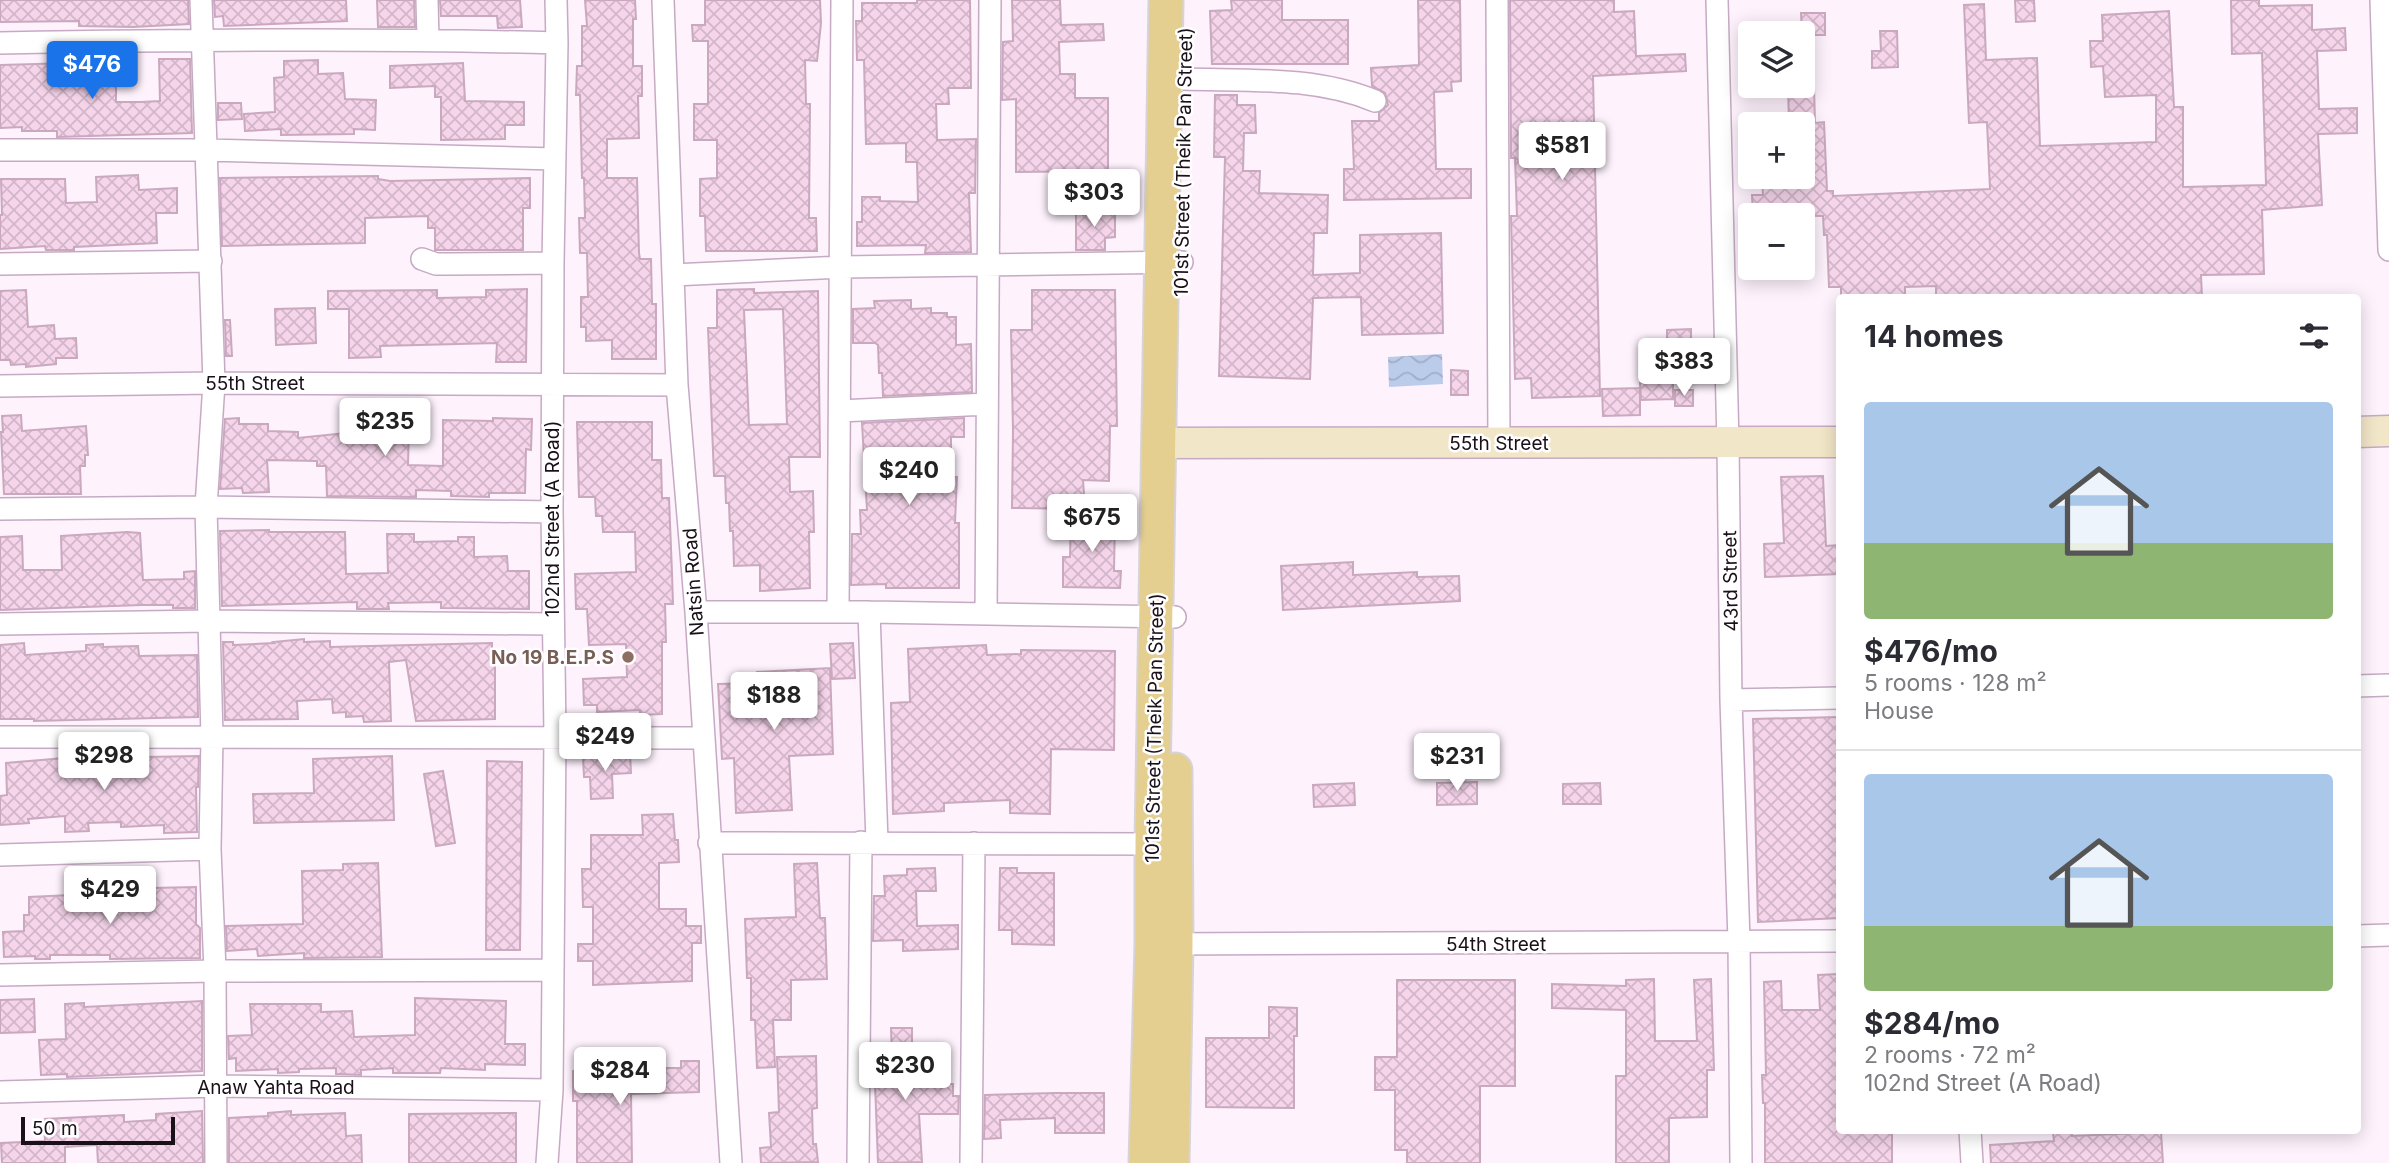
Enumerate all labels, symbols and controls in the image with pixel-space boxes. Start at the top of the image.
map controls [1738,21,1815,280]
button: layers [1738,21,1815,98]
street label: 101st Street (Theik Pan Street) [1170,27,1197,297]
pin: $476 [51,42,133,101]
text: $476 [63,50,121,78]
button: + [1738,112,1815,189]
pin: $581 [1521,122,1603,182]
text: $581 [1535,131,1589,159]
pin: $303 [1053,170,1135,229]
text: $303 [1064,178,1124,206]
button: − [1738,203,1815,280]
icon: filters [2295,317,2333,355]
text: 14 homes [1864,318,2003,354]
pin: $383 [1643,338,1725,398]
text: $383 [1654,347,1714,375]
street label: 55th Street [205,372,305,395]
pin: $235 [344,398,426,458]
text: $235 [355,407,415,435]
street label: 102nd Street (A Road) [541,421,564,617]
street label: 55th Street [1449,432,1549,455]
pin: $240 [868,448,950,507]
icon: home [2036,448,2162,574]
text: $240 [879,456,939,484]
pin: $675 [1051,494,1133,554]
text: $675 [1063,503,1121,531]
street label: Natsin Road [678,527,709,637]
street label: 43rd Street [1718,530,1743,632]
street label: 101st Street (Theik Pan Street) [1141,593,1168,863]
text: $476/mo [1864,633,1998,669]
place label: No 19 B.E.P.S [491,646,614,669]
marker: No 19 B.E.P.S [620,649,636,665]
text: 5 rooms · 128 m² [1864,669,2047,697]
pin: $188 [733,672,815,732]
text: $188 [747,681,801,709]
text: House [1864,697,1934,725]
pin: $249 [564,714,646,773]
text: $249 [575,722,635,750]
pin: $298 [63,732,145,792]
pin: $231 [1416,734,1498,793]
text: $298 [74,741,134,769]
text: $231 [1430,742,1484,770]
icon: home [2036,820,2162,946]
pin: $429 [69,866,151,926]
text: $429 [80,875,140,903]
street label: 54th Street [1446,933,1546,956]
text: $284/mo [1864,1005,2000,1041]
text: 2 rooms · 72 m² [1864,1041,2036,1069]
pin: $230 [864,1042,946,1102]
pin: $284 [579,1048,661,1107]
text: $230 [875,1051,935,1079]
text: $284 [590,1056,650,1084]
text: 102nd Street (A Road) [1864,1069,2102,1097]
street label: Anaw Yahta Road [197,1076,355,1099]
scale bar [21,1114,175,1146]
text: 50 m [32,1117,78,1140]

